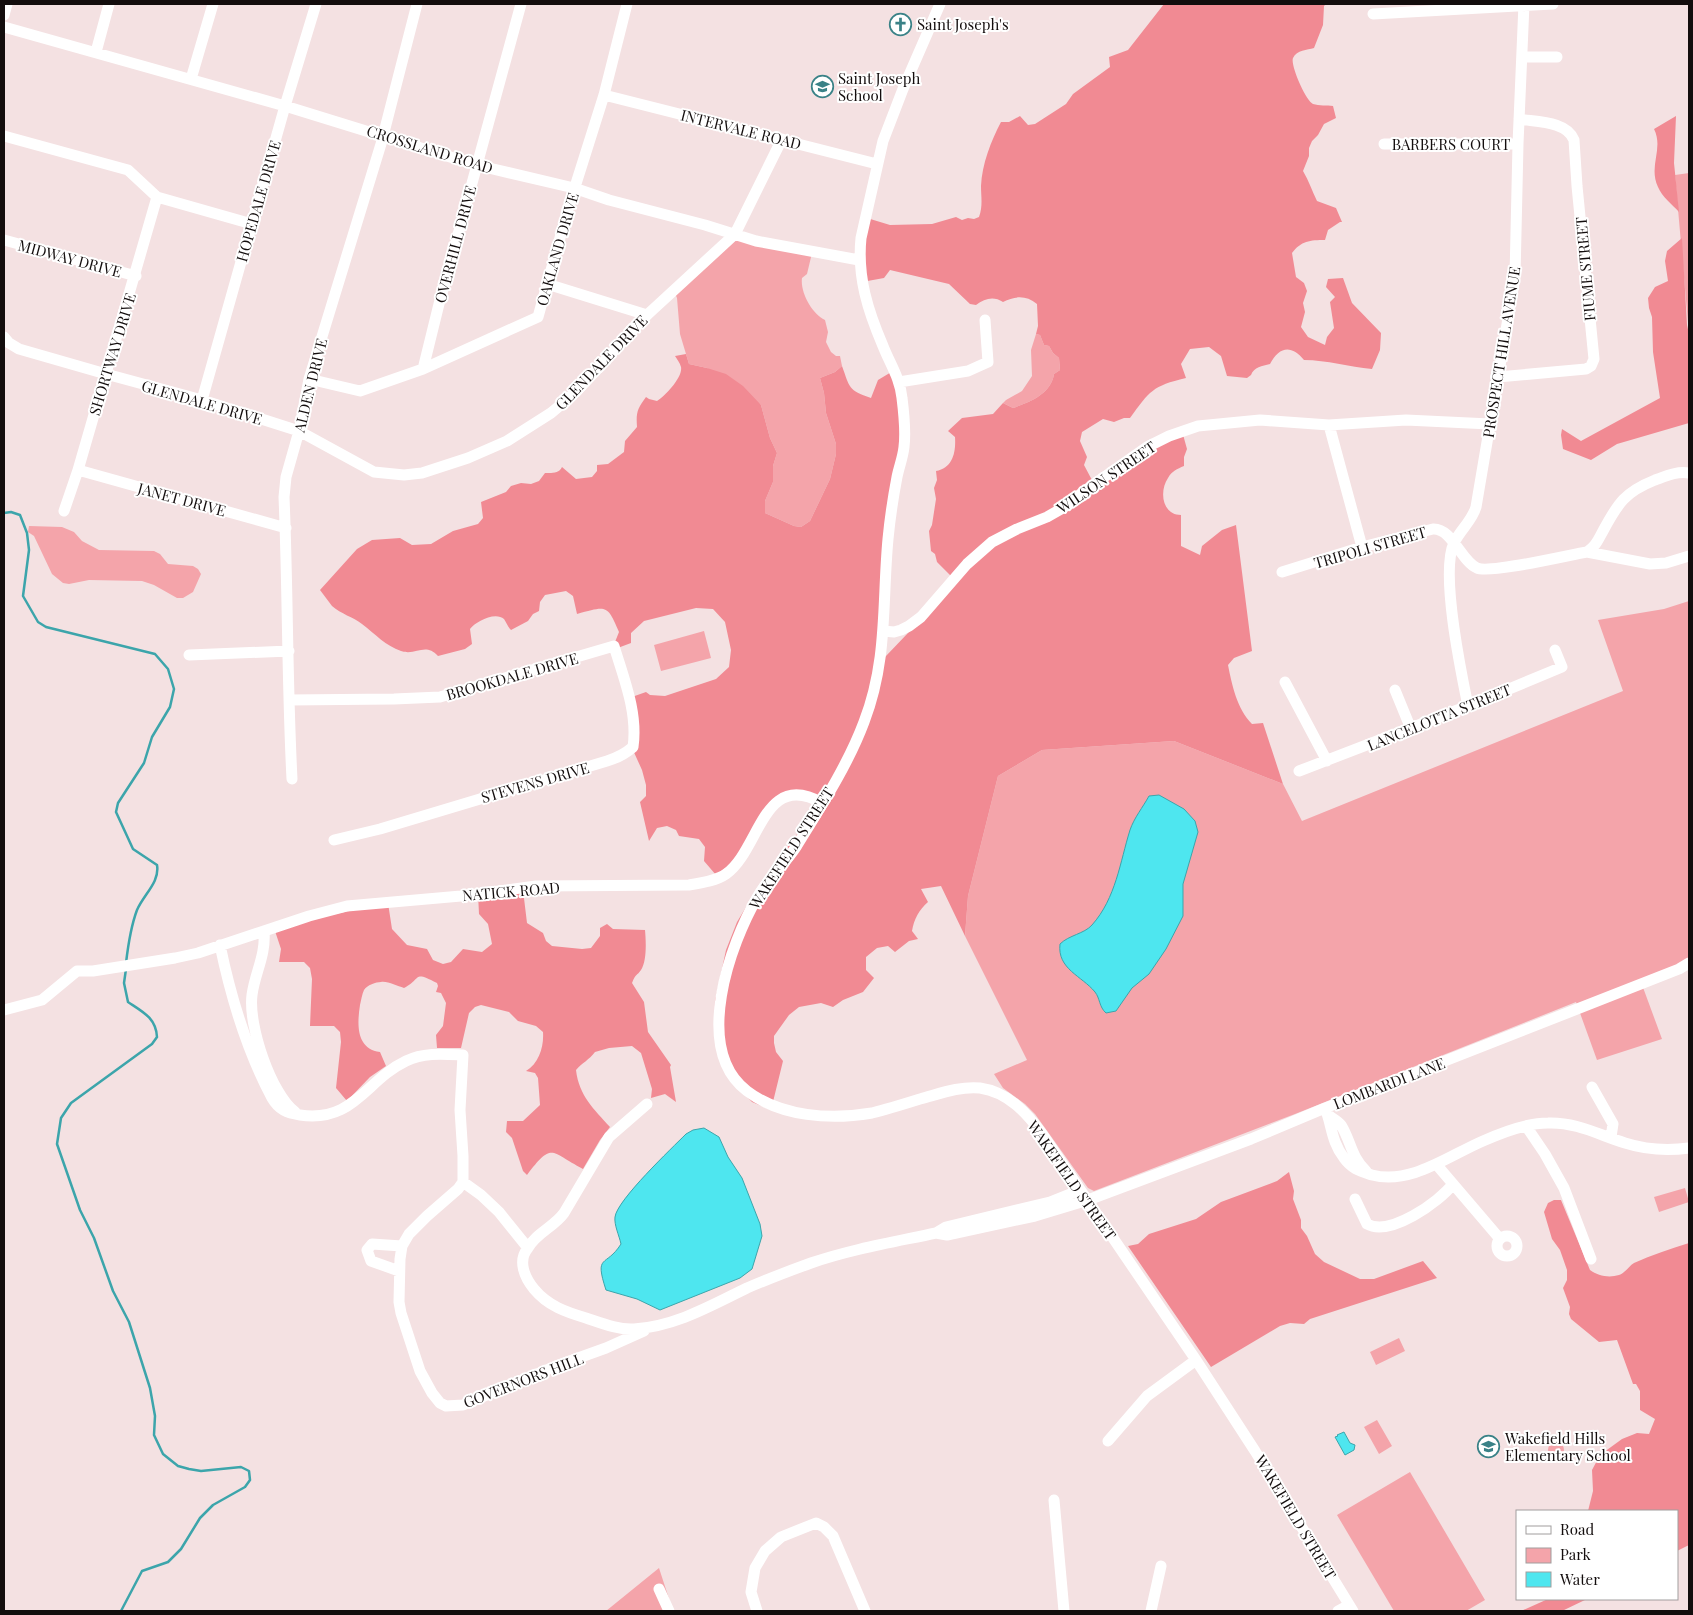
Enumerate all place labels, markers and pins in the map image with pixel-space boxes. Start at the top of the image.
church icon: Saint Joseph's [889,12,913,36]
place label: Saint Joseph's [917,14,1009,34]
place label: Saint Joseph School [838,68,921,105]
school or university icon: Saint Joseph School [810,75,834,99]
place label: Wakefield Hills Elementary School [1504,1428,1631,1465]
school or university icon: Wakefield Hills Elementary School [1477,1435,1501,1459]

